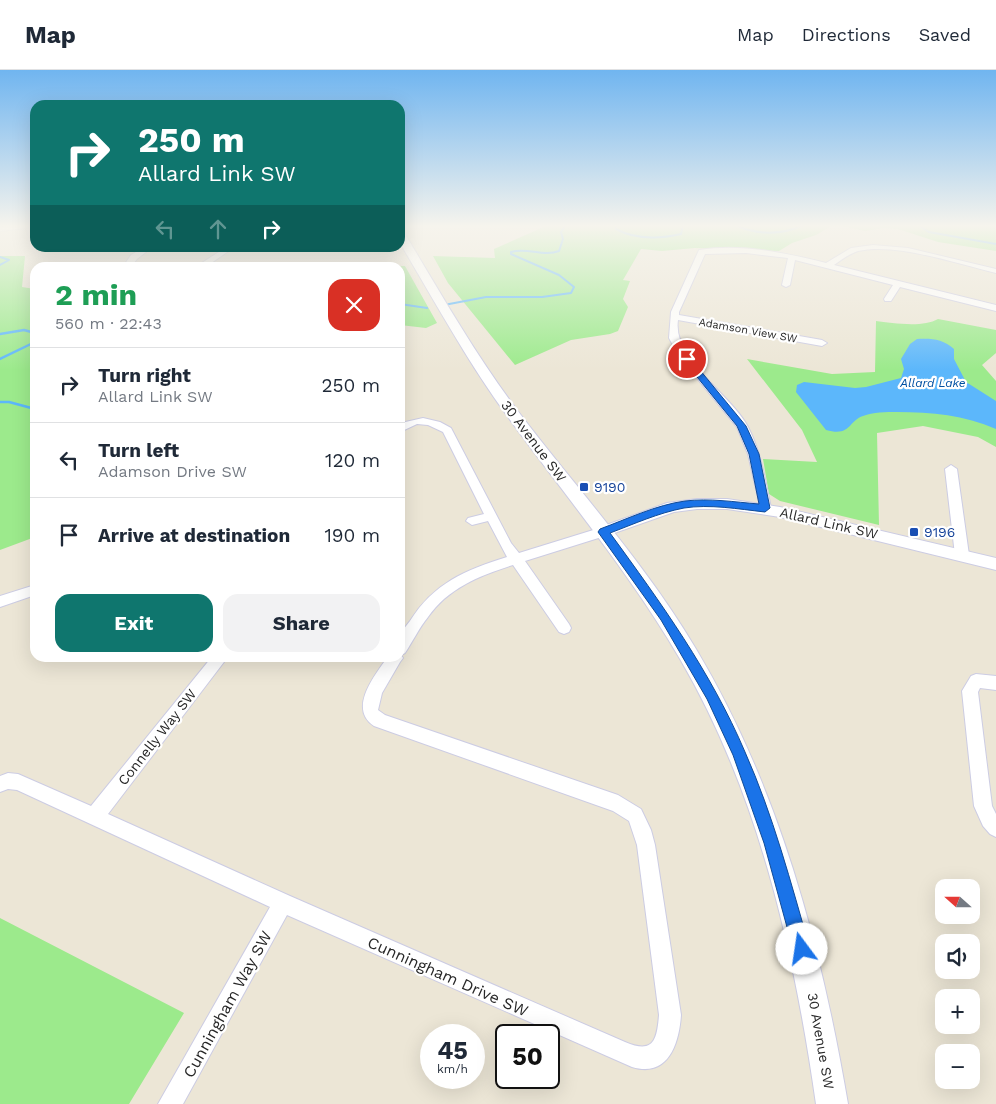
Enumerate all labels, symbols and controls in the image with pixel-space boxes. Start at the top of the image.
text: Map [25,21,76,49]
text: Map [737,24,774,45]
text: Directions [802,24,891,45]
text: Saved [919,24,971,45]
text: 250 m [138,119,245,161]
icon: right [55,120,120,185]
text: Allard Link SW [138,161,296,186]
icon: left [151,215,179,243]
icon: ahead [204,215,232,243]
icon: right [257,215,285,243]
text: 2 min [55,277,137,312]
button: close [328,279,380,331]
text: 560 m · 22:43 [55,314,162,333]
street label: Adamson View SW [698,315,799,346]
pin [666,338,708,380]
icon: arrive [673,345,701,373]
text: Turn right [98,364,191,387]
icon: right [55,371,83,399]
text: 250 m [321,374,380,397]
water label: Allard Lake [899,376,966,390]
text: Allard Link SW [98,387,213,406]
street label: 30 Avenue SW [498,397,570,485]
text: Turn left [98,439,179,462]
icon: left [55,446,83,474]
text: 120 m [325,449,380,472]
text: Adamson Drive SW [98,462,247,481]
place label: 9190 [594,479,625,495]
marker: 9190 [578,481,590,493]
street label: Allard Link SW [778,504,880,542]
icon: arrive [55,521,83,549]
text: Arrive at destination [98,524,290,547]
text: 190 m [324,524,380,547]
place label: 9196 [924,524,955,540]
marker: 9196 [908,526,920,538]
button: Exit [55,594,213,652]
button: Share [223,594,380,652]
street label: Connelly Way SW [115,686,199,788]
north arrow [935,879,980,924]
map controls [935,879,980,1089]
position arrow [775,922,827,974]
street label: Cunningham Way SW [179,928,276,1081]
street label: Cunningham Drive SW [365,932,531,1020]
button: sound [935,934,980,979]
button: + [935,989,980,1034]
street label: 30 Avenue SW [805,991,837,1091]
speed limit sign: 50 [495,1024,560,1089]
text: 45 [437,1036,468,1065]
button: − [935,1044,980,1089]
text: km/h [437,1062,468,1076]

